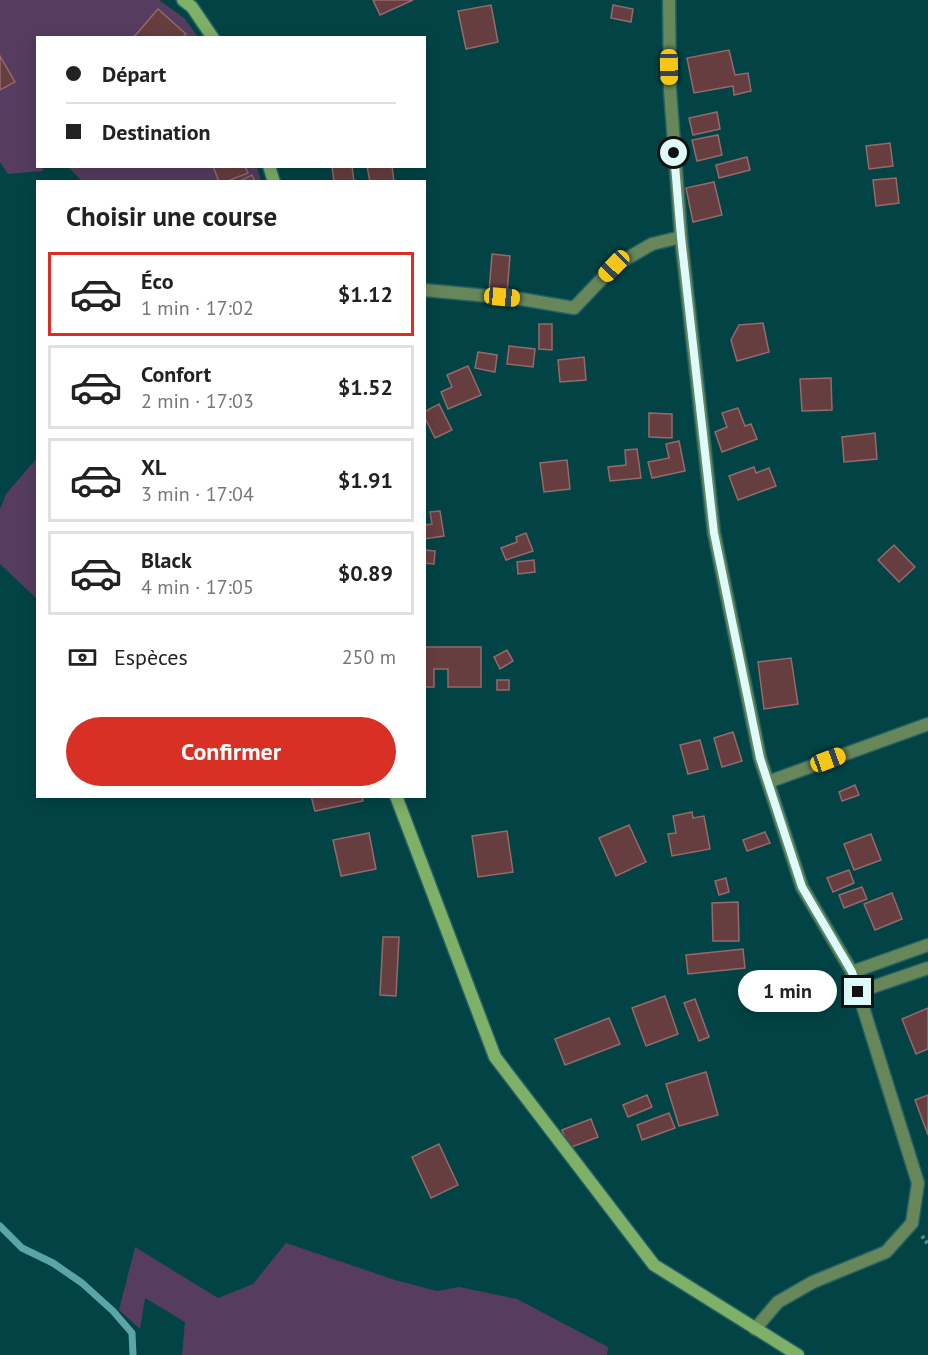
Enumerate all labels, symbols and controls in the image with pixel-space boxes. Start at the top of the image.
car [660,49,678,85]
text: Départ [102,60,166,88]
text: Destination [102,118,211,146]
route start [660,139,687,166]
text: Choisir une course [66,199,277,233]
car [595,247,633,285]
icon: car [69,267,123,321]
text: Éco [141,267,173,295]
text: $1.12 [338,280,393,308]
car [483,286,521,308]
text: 1 min · 17:02 [141,295,254,321]
icon: car [69,360,123,414]
text: Confort [141,360,211,388]
text: $1.52 [338,373,393,401]
text: 2 min · 17:03 [141,388,254,414]
icon: car [69,453,123,507]
text: XL [141,453,166,481]
text: $1.91 [338,466,393,494]
text: 3 min · 17:04 [141,481,254,507]
icon: car [69,546,123,600]
text: Black [141,546,192,574]
text: $0.89 [338,559,393,587]
text: 4 min · 17:05 [141,574,254,600]
icon: cash [66,641,99,674]
text: Espèces [114,643,188,671]
text: 250 m [342,644,396,670]
button: Confirmer [66,717,396,786]
car [808,745,848,775]
callout: 1 min [738,971,837,1013]
text: 1 min [763,978,812,1004]
route end [844,978,871,1005]

